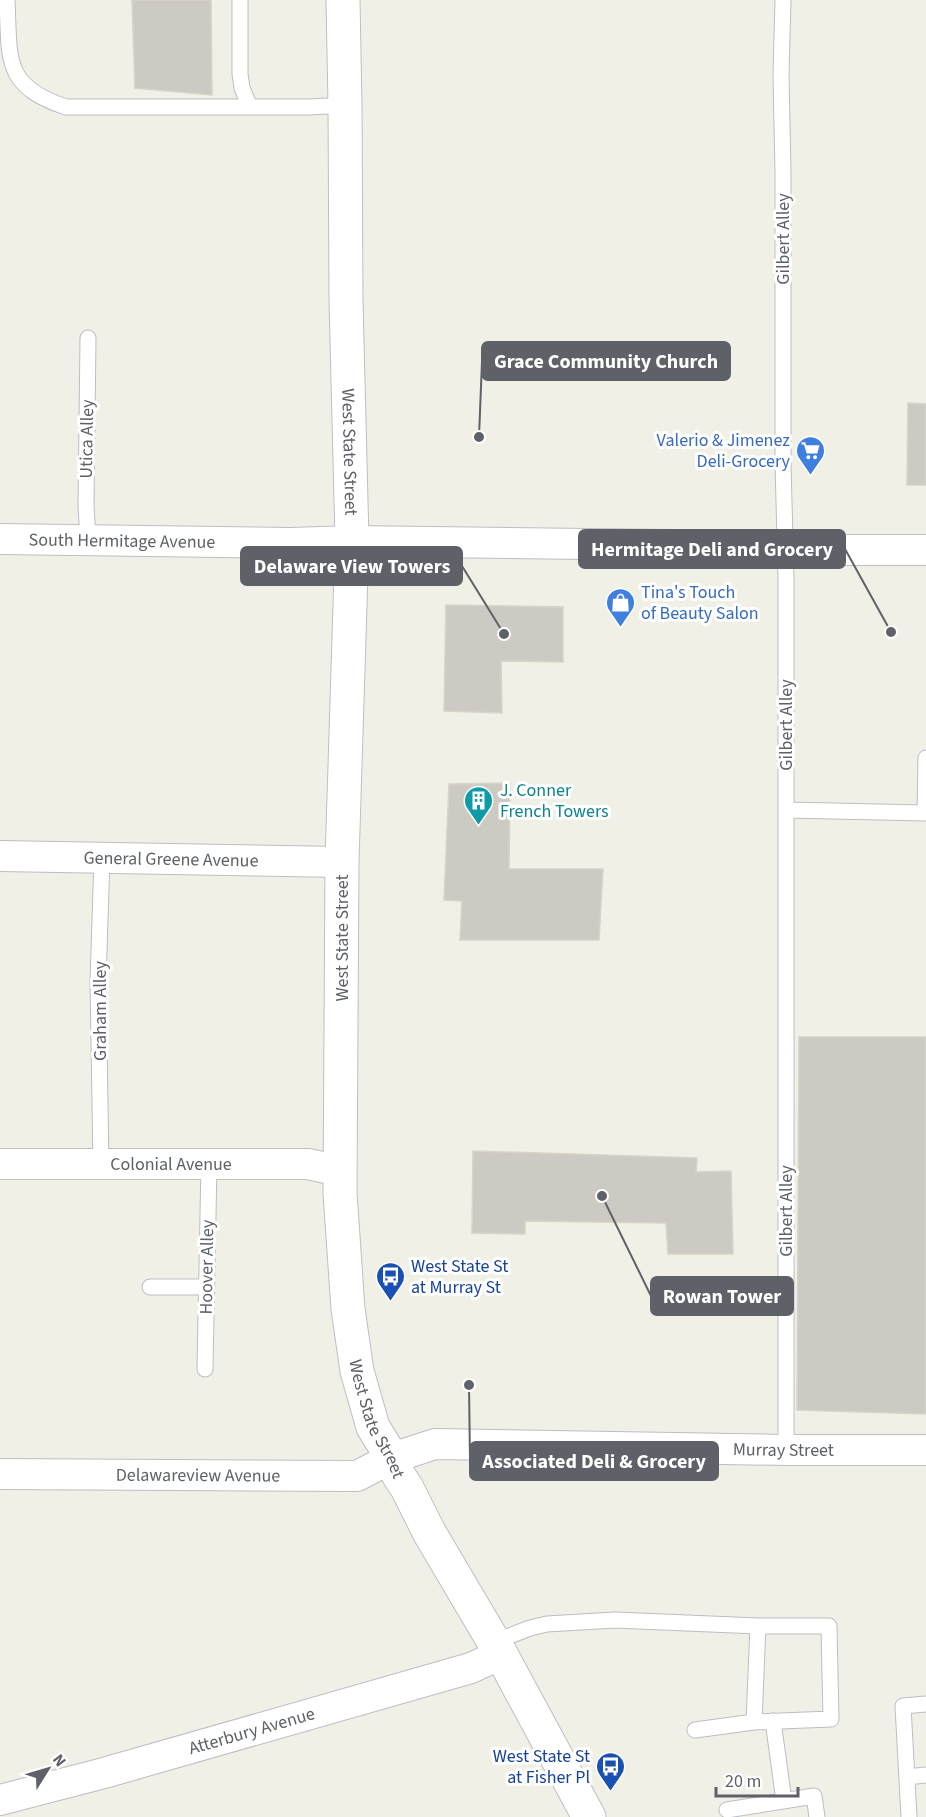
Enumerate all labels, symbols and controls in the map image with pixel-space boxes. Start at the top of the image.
street label: Gilbert Alley [771,193,796,285]
callout: Grace Community Church [482,342,730,380]
text: Grace Community Church [494,348,718,376]
street label: West State Street [336,388,364,516]
street label: Utica Alley [74,399,100,479]
place label: Valerio & Jimenez Deli-Grocery [657,428,791,474]
supermarket icon: Valerio & Jimenez Deli-Grocery [795,434,827,476]
street label: South Hermitage Avenue [28,527,216,554]
callout: Hermitage Deli and Grocery [579,530,845,568]
text: Hermitage Deli and Grocery [591,536,834,564]
callout: Delaware View Towers [241,547,462,585]
text: Delaware View Towers [254,553,450,581]
place label: Tina's Touch of Beauty Salon [641,580,759,626]
shop icon: Tina's Touch of Beauty Salon [604,586,636,628]
street label: Gilbert Alley [774,679,799,771]
place label: J. Conner French Towers [500,778,609,824]
building icon: J. Conner French Towers [463,784,495,826]
street label: General Greene Avenue [83,845,259,873]
street label: West State Street [330,874,355,1002]
street label: Graham Alley [88,961,113,1061]
street label: Colonial Avenue [110,1152,232,1177]
street label: Gilbert Alley [774,1165,799,1257]
street label: Hoover Alley [194,1219,220,1315]
place label: West State St at Murray St [411,1254,508,1300]
bus stop icon: West State St at Murray St [374,1260,406,1302]
callout: Rowan Tower [651,1277,793,1315]
text: Rowan Tower [663,1283,781,1311]
street label: West State Street [343,1358,411,1482]
street label: Murray Street [733,1437,834,1463]
callout: Associated Deli & Grocery [470,1442,718,1480]
text: Associated Deli & Grocery [481,1448,706,1476]
street label: Delawareview Avenue [116,1462,280,1488]
street label: Atterbury Avenue [186,1701,318,1761]
north arrow [18,1739,78,1799]
place label: West State St at Fisher Pl [493,1744,590,1790]
text: N [47,1750,71,1771]
bus stop icon: West State St at Fisher Pl [595,1750,627,1792]
scale bar [716,1760,798,1798]
text: 20 m [725,1769,761,1794]

